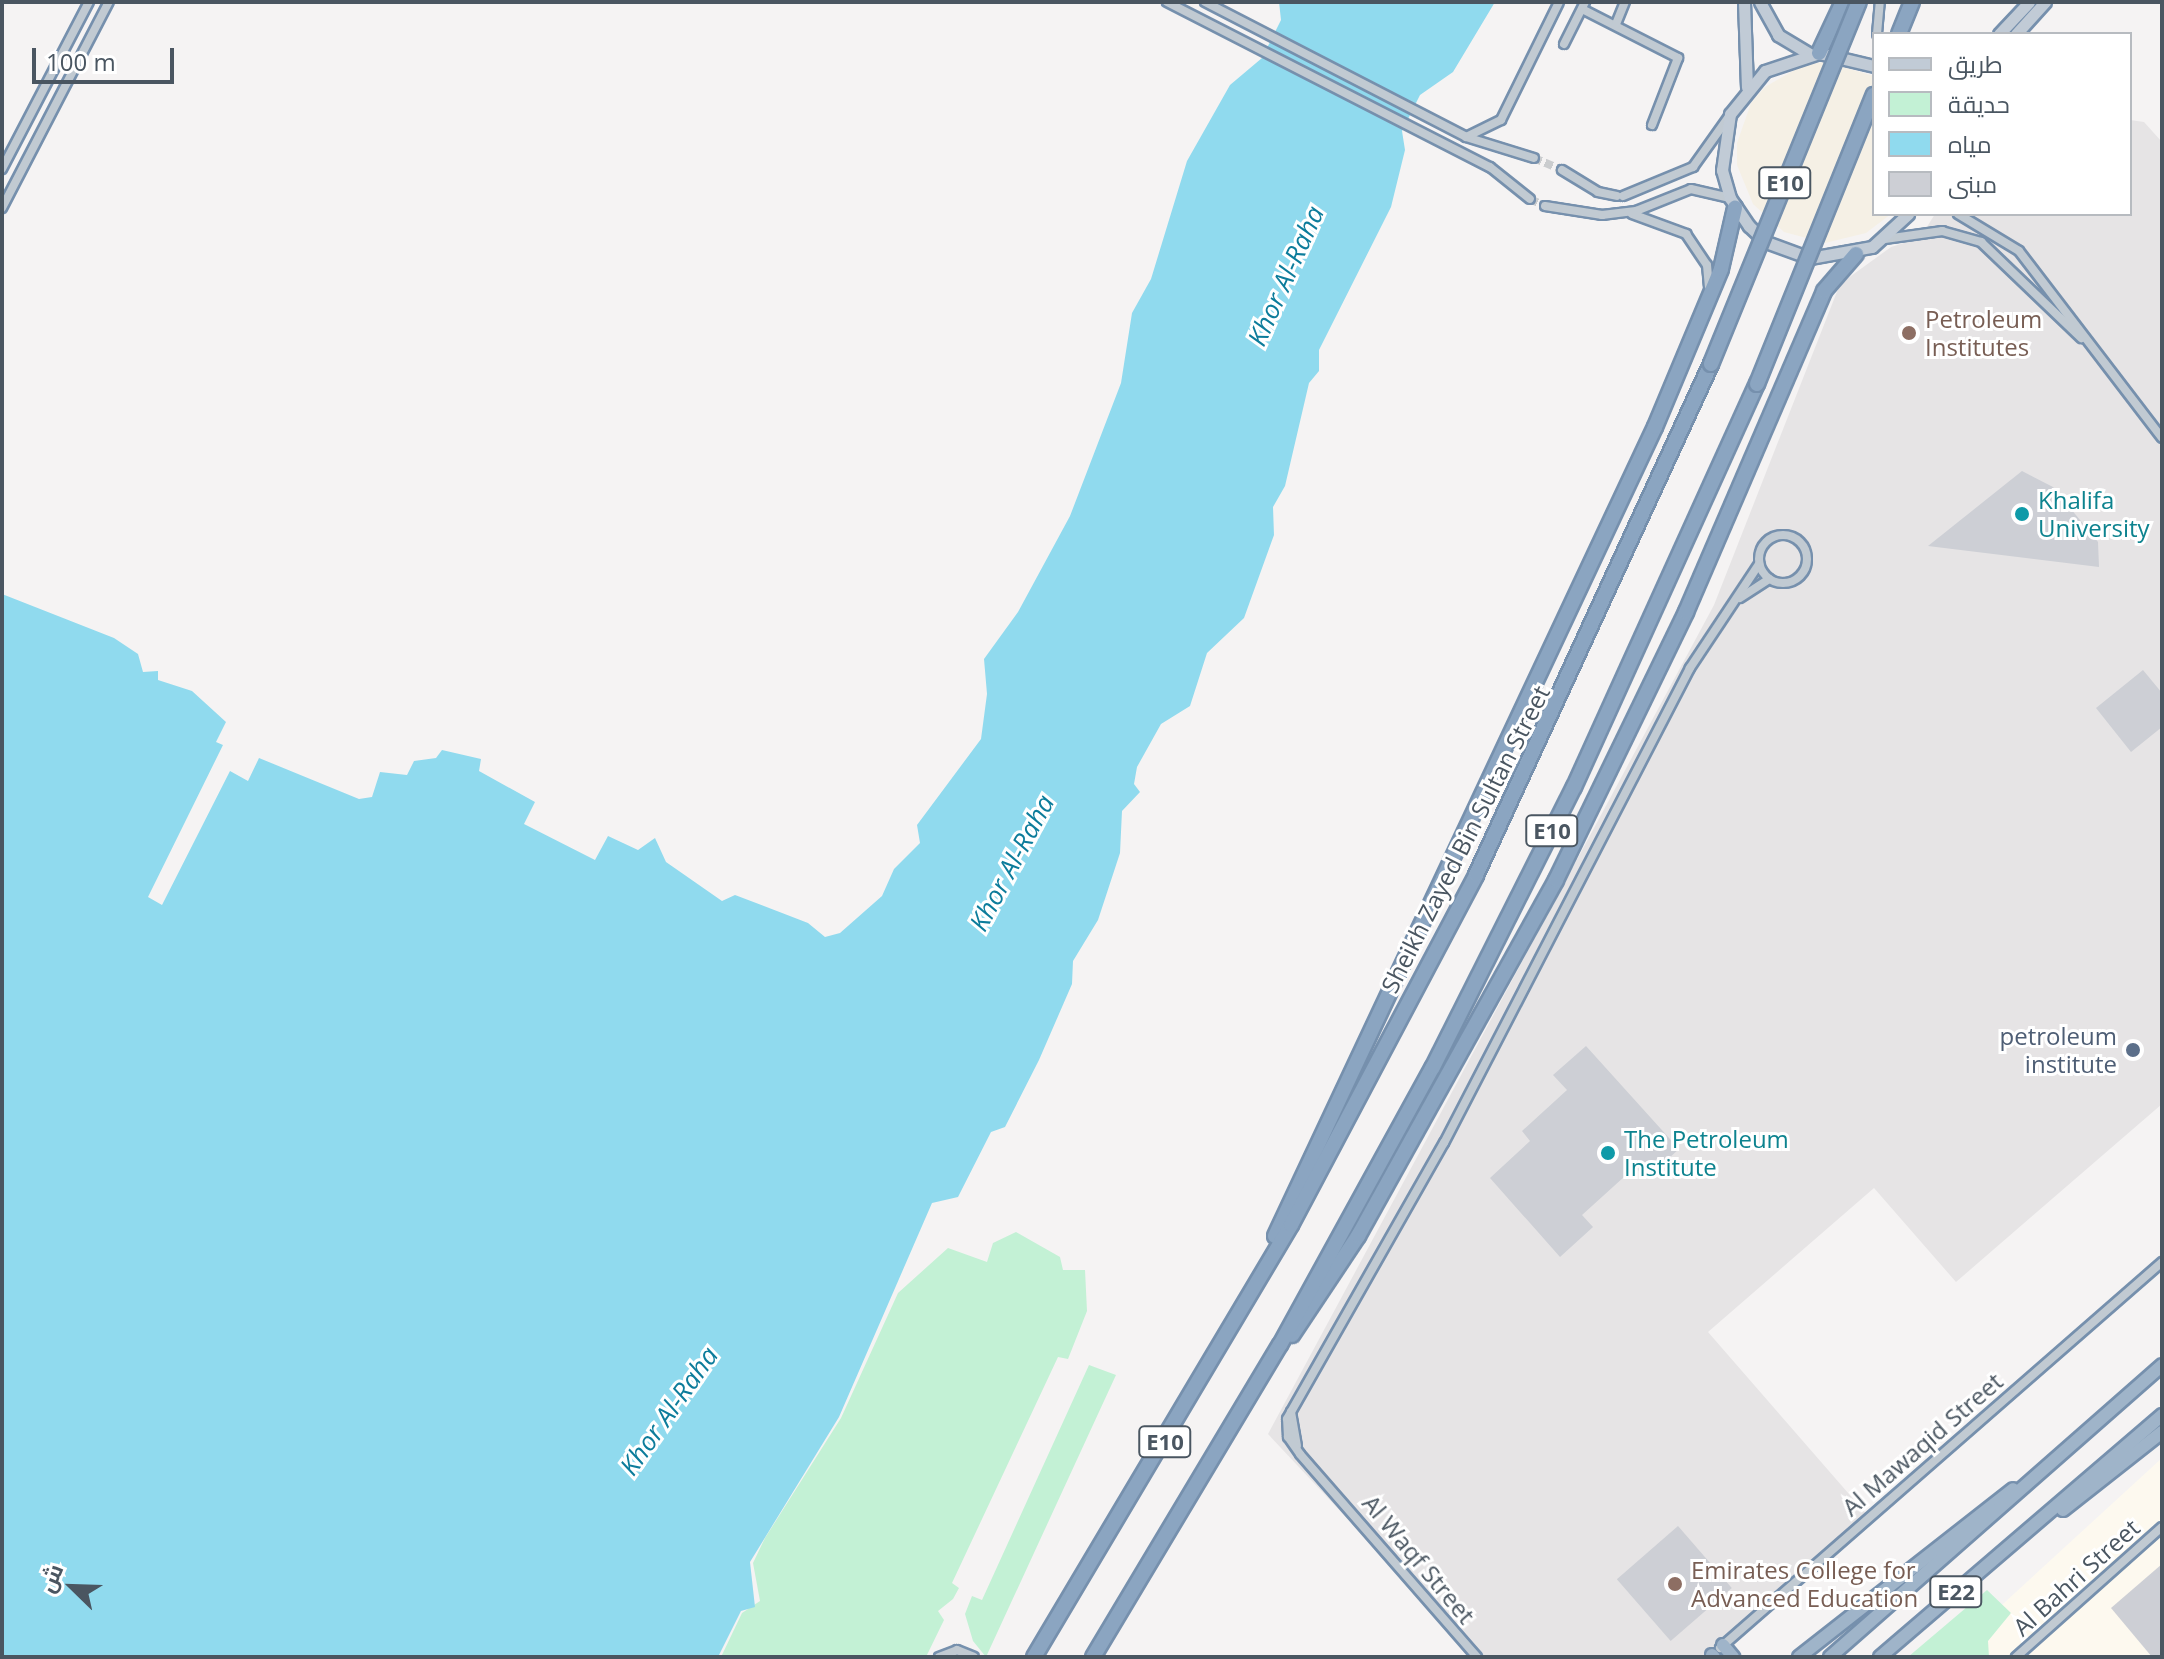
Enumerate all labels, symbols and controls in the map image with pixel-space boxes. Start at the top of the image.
scale bar [36,32,178,82]
legend [1872,32,2132,216]
text: 100 m [46,45,116,78]
text: طريق [1948,47,2003,80]
text: حديقة [1948,87,2010,120]
text: مياه [1948,127,1992,160]
road number: E10 [1757,165,1813,201]
text: مبنى [1948,167,1997,200]
water label: Khor Al-Raha [1241,201,1331,351]
place label: Petroleum Institutes [1925,305,2042,361]
marker: Petroleum Institutes [1900,324,1918,342]
place label: Khalifa University [2038,486,2150,542]
marker: Khalifa University [2013,505,2031,523]
street label: Sheikh Zayed Bin Sultan Street [1375,681,1555,997]
water label: Khor Al-Raha [963,790,1061,936]
road number: E10 [1524,813,1580,849]
place label: petroleum institute [2000,1022,2117,1078]
marker: petroleum institute [2124,1041,2142,1059]
place label: The Petroleum Institute [1624,1125,1789,1181]
marker: The Petroleum Institute [1599,1144,1617,1162]
water label: Khor Al-Raha [613,1341,725,1481]
street label: Al Mawaqid Street [1836,1367,2008,1521]
road number: E10 [1137,1424,1193,1460]
street label: Al Waqf Street [1357,1489,1481,1629]
street label: Al Bahri Street [2007,1513,2145,1641]
north arrow [32,1547,112,1627]
place label: Emirates College for Advanced Education [1691,1556,1918,1612]
text: ش [31,1559,69,1596]
road number: E22 [1928,1574,1984,1610]
marker: Emirates College for Advanced Education [1666,1575,1684,1593]

